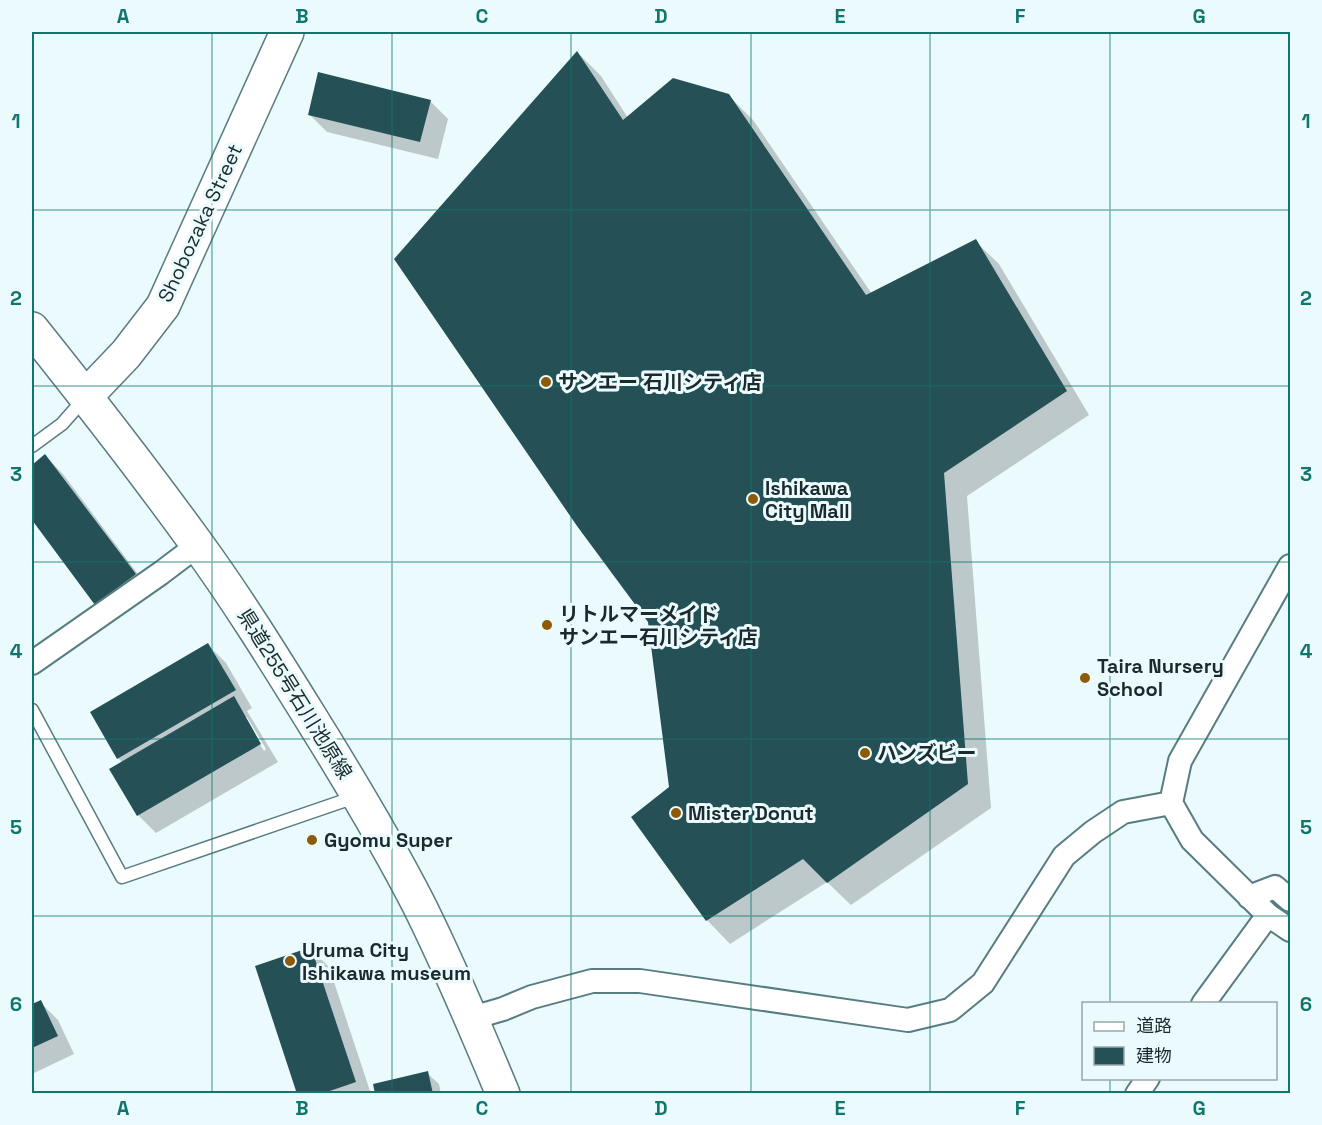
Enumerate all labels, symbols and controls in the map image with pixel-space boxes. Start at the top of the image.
text: A [117,3,130,29]
text: B [295,3,309,29]
text: C [476,3,489,29]
text: D [654,3,668,29]
text: E [834,3,846,29]
text: F [1015,3,1026,29]
text: G [1192,3,1206,29]
text: 1 [11,108,21,134]
text: 1 [1301,108,1311,134]
street label: Shobozaka Street [152,140,248,306]
text: 2 [10,285,22,311]
text: 2 [1300,285,1312,311]
place label: サンエー 石川シティ店 [558,369,762,395]
marker: サンエー 石川シティ店 [539,375,553,389]
text: 3 [10,461,22,487]
text: 3 [1300,461,1312,487]
place label: Ishikawa City Mall [765,475,850,524]
marker: Ishikawa City Mall [746,492,760,506]
place label: リトルマーメイド サンエー石川シティ店 [559,601,758,650]
street label: 県道255号石川池原線 [232,604,358,784]
marker: リトルマーメイド サンエー石川シティ店 [540,618,554,632]
text: 4 [10,638,23,664]
text: 4 [1300,638,1313,664]
place label: Taira Nursery School [1097,653,1224,702]
marker: Taira Nursery School [1078,671,1092,685]
place label: ハンズビー [877,740,977,766]
marker: ハンズビー [858,746,872,760]
place label: Mister Donut [688,800,814,826]
marker: Mister Donut [669,806,683,820]
text: 5 [10,814,22,840]
text: 5 [1300,814,1312,840]
place label: Gyomu Super [324,827,453,853]
marker: Gyomu Super [305,833,319,847]
place label: Uruma City Ishikawa museum [302,937,471,986]
marker: Uruma City Ishikawa museum [283,954,297,968]
text: 6 [10,991,22,1017]
text: 6 [1300,991,1312,1017]
legend [1082,1002,1277,1080]
text: 道路 [1136,1014,1172,1037]
text: 建物 [1136,1044,1172,1067]
text: A [117,1095,130,1121]
text: B [295,1095,309,1121]
text: C [476,1095,489,1121]
text: D [654,1095,668,1121]
text: E [834,1095,846,1121]
text: F [1015,1095,1026,1121]
text: G [1192,1095,1206,1121]

